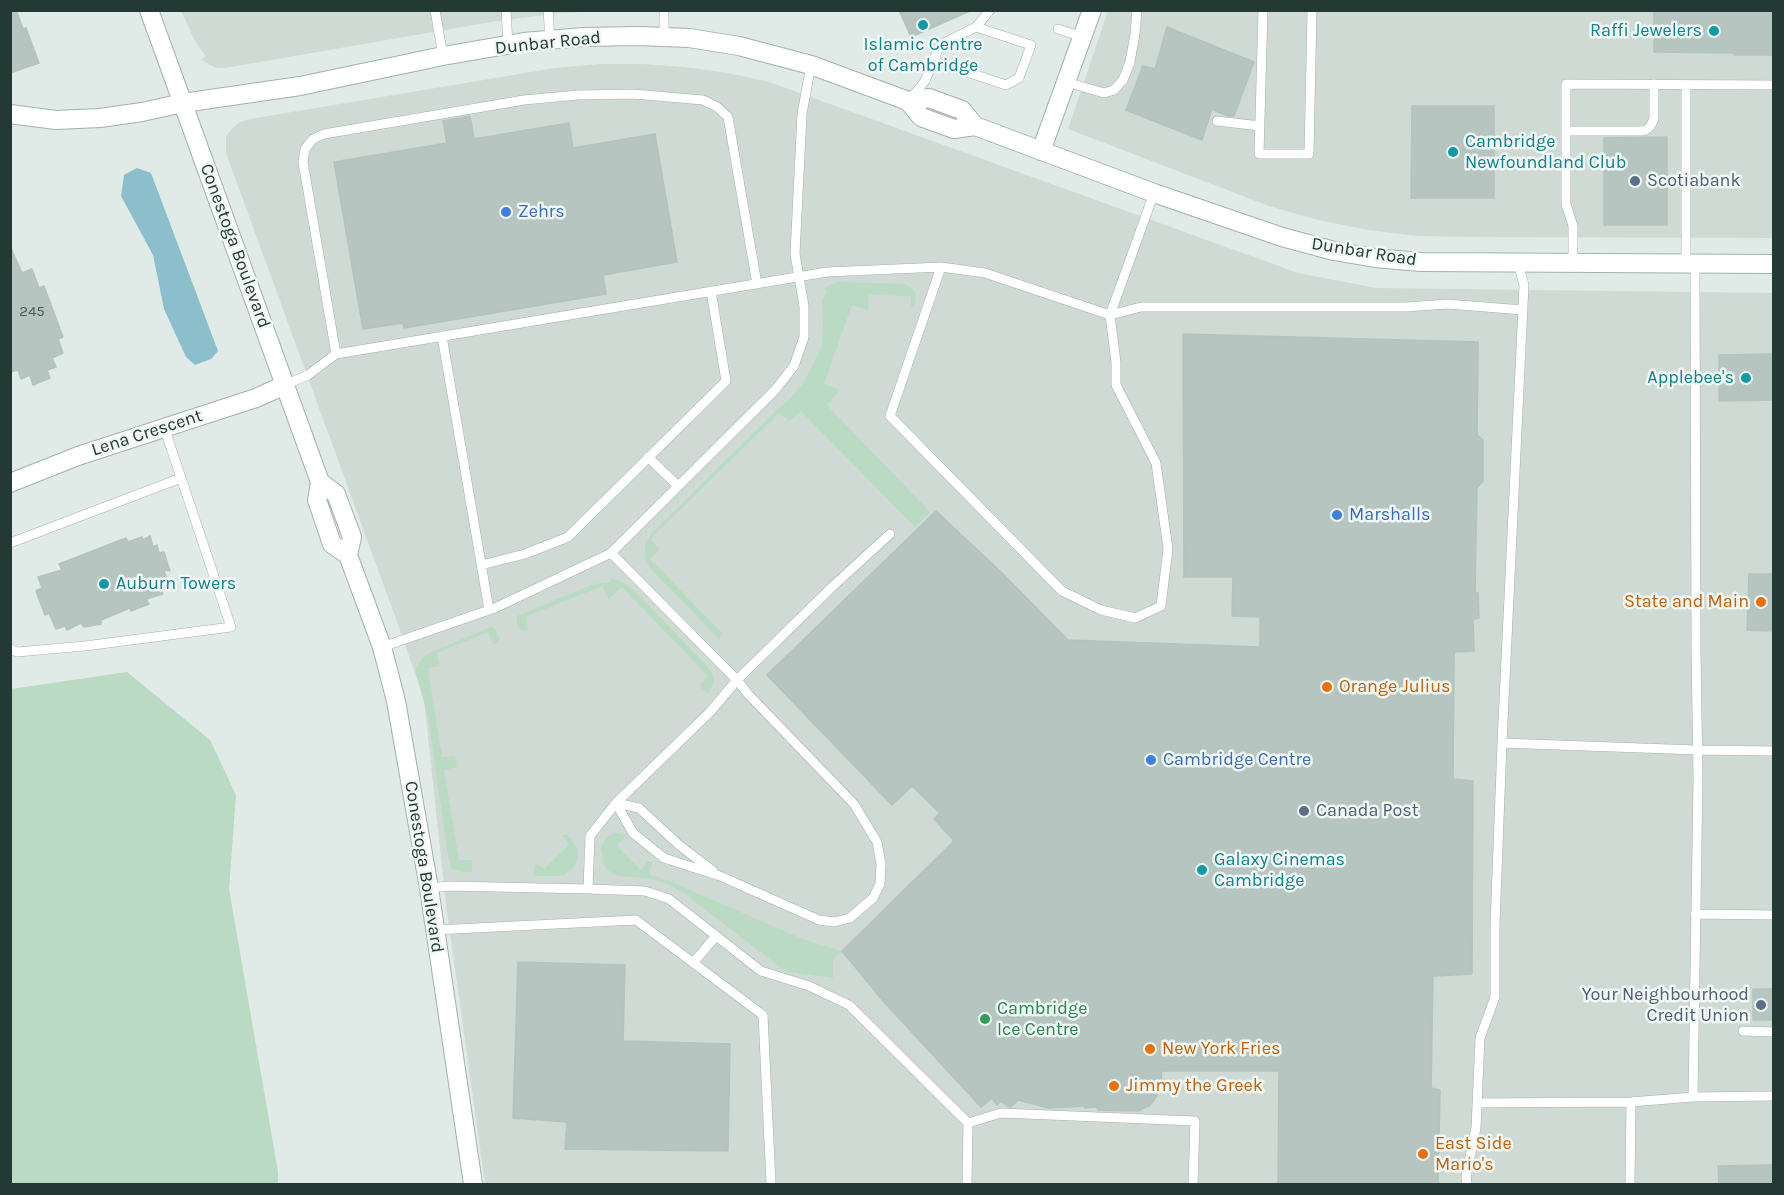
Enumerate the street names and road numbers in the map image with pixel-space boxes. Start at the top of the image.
street label: Dunbar Road [494,27,602,59]
street label: Conestoga Boulevard [195,161,275,331]
street label: Dunbar Road [1310,233,1418,271]
street label: Lena Crescent [89,405,205,461]
street label: Conestoga Boulevard [400,780,448,954]

